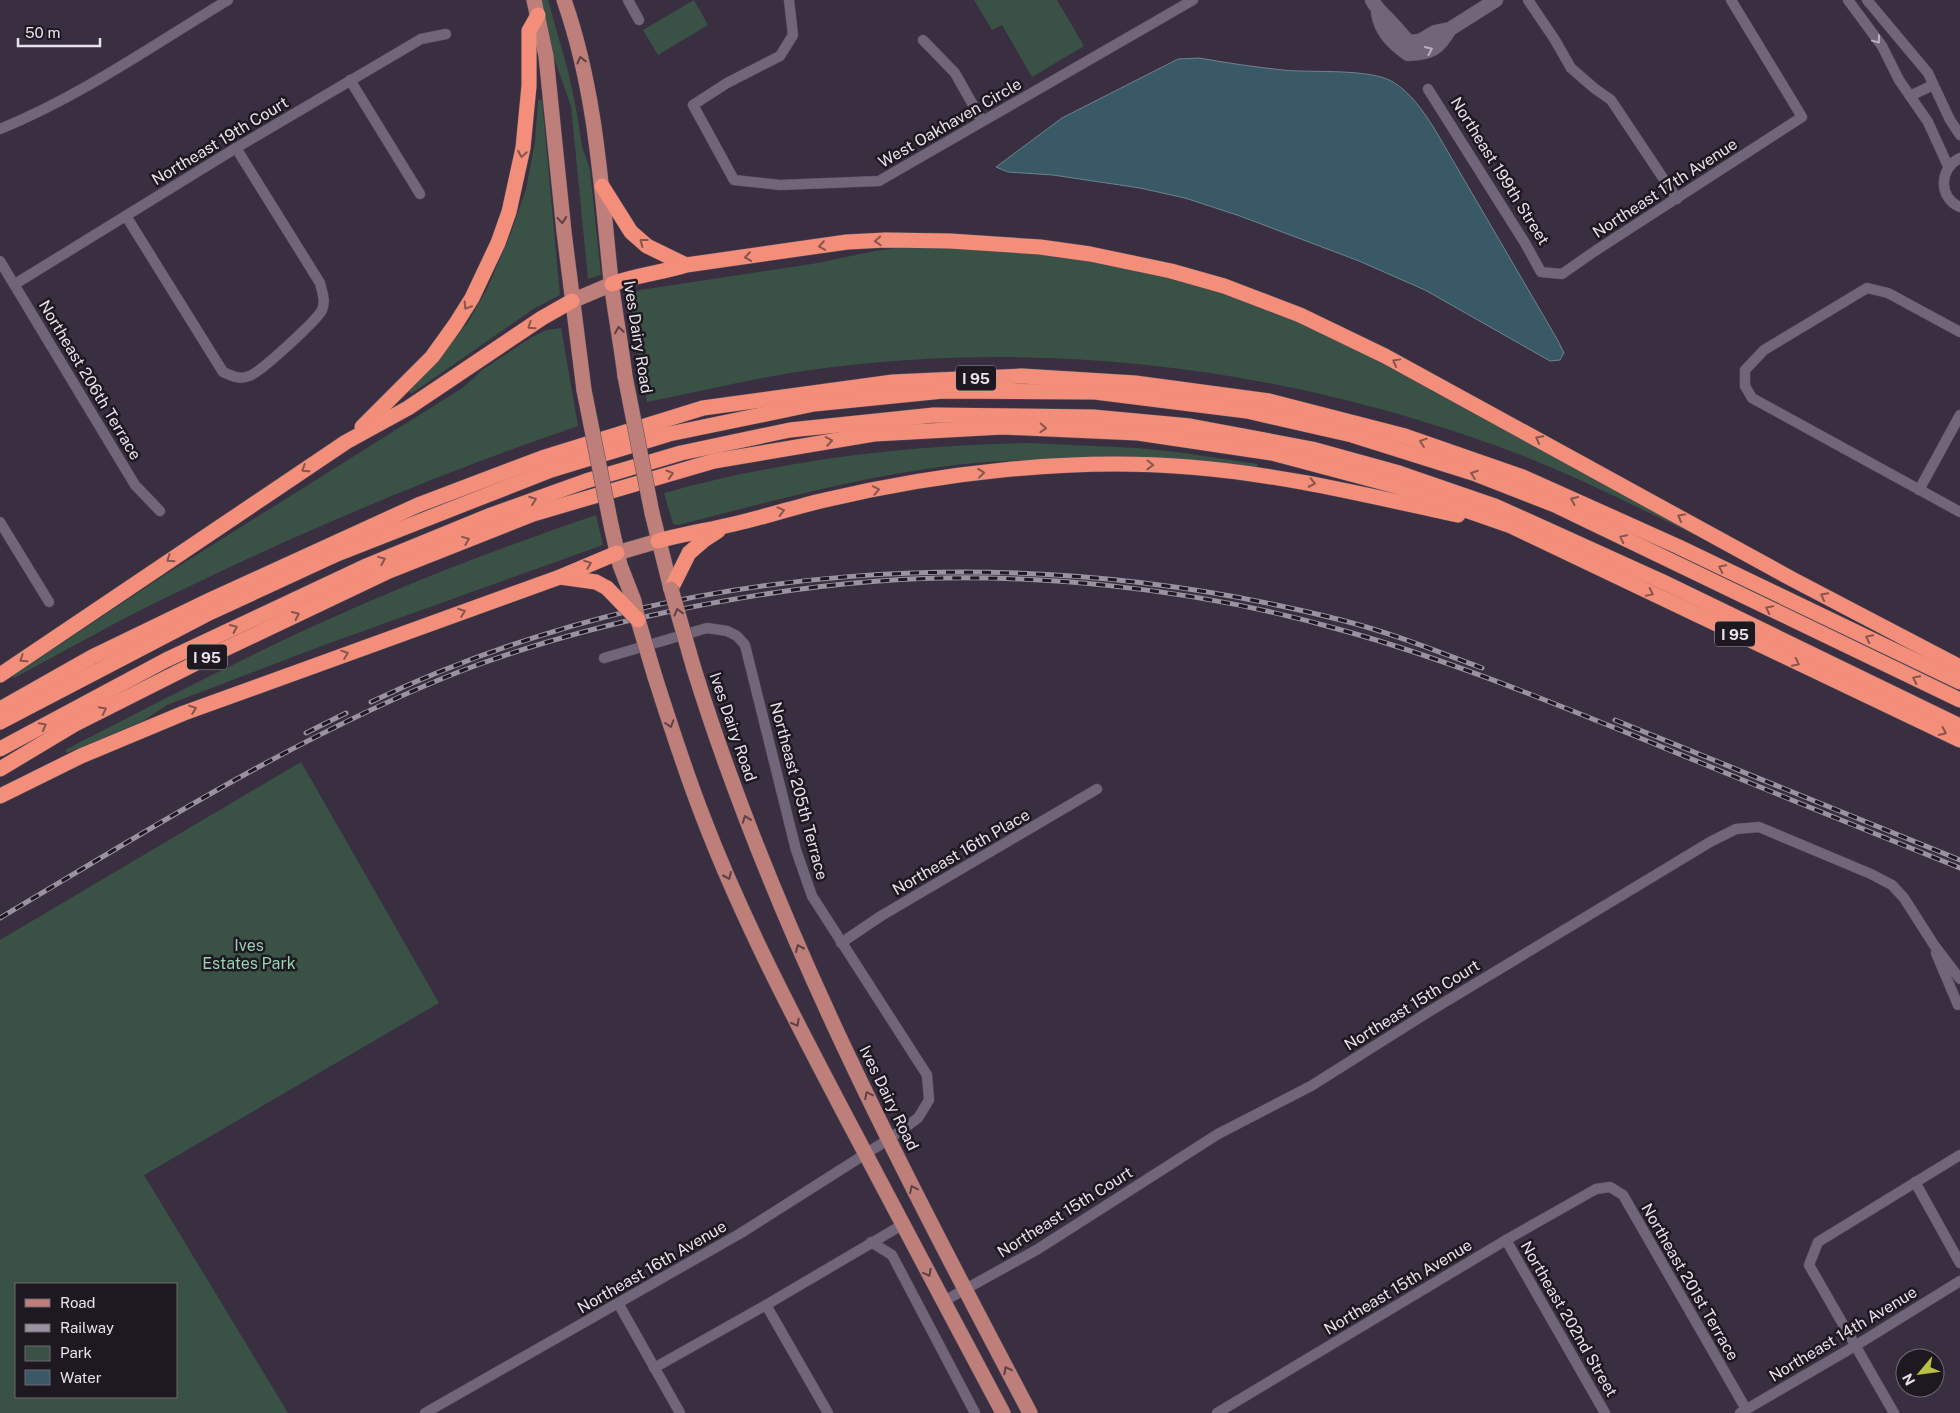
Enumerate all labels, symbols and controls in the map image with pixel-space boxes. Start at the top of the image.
scale bar [18,15,100,47]
text: 50 m [25,24,60,41]
one-way arrow [1871,34,1880,44]
one-way arrow [1424,46,1433,57]
one-way arrow [576,55,587,64]
street label: West Oakhaven Circle [875,74,1025,172]
street label: Northeast 19th Court [148,93,292,189]
street label: Northeast 199th Street [1447,94,1553,248]
street label: Northeast 17th Avenue [1589,134,1741,242]
one-way arrow [518,150,528,159]
one-way arrow [557,217,568,225]
one-way arrow [874,235,882,246]
one-way arrow [639,239,649,248]
one-way arrow [817,240,825,251]
one-way arrow [744,251,753,261]
street label: Ives Dairy Road [620,279,656,395]
street label: Northeast 206th Terrace [35,297,145,463]
one-way arrow [464,301,474,310]
one-way arrow [527,320,537,329]
one-way arrow [614,326,624,334]
one-way arrow [1392,358,1401,368]
road number: I 95 [956,366,996,390]
one-way arrow [1040,423,1048,434]
one-way arrow [1535,435,1544,445]
one-way arrow [825,437,834,447]
one-way arrow [1419,438,1428,448]
one-way arrow [1146,460,1154,471]
one-way arrow [302,463,311,472]
one-way arrow [977,468,985,479]
one-way arrow [666,469,674,479]
one-way arrow [1470,470,1479,480]
one-way arrow [1307,477,1316,488]
one-way arrow [871,485,880,496]
one-way arrow [528,496,537,506]
one-way arrow [1570,496,1579,507]
one-way arrow [777,507,785,517]
one-way arrow [1678,514,1687,524]
one-way arrow [1619,534,1628,544]
one-way arrow [461,536,470,547]
one-way arrow [166,553,176,562]
one-way arrow [377,556,386,566]
one-way arrow [583,560,592,570]
one-way arrow [1718,564,1727,574]
one-way arrow [1644,586,1653,596]
one-way arrow [1820,592,1829,602]
one-way arrow [1766,605,1775,615]
one-way arrow [457,608,465,618]
one-way arrow [673,608,684,617]
one-way arrow [291,611,300,622]
road number: I 95 [1715,622,1755,646]
one-way arrow [229,624,238,634]
one-way arrow [1865,634,1874,644]
road number: I 95 [187,644,227,670]
one-way arrow [341,650,349,660]
one-way arrow [19,653,28,663]
one-way arrow [1791,657,1800,667]
street label: Ives Dairy Road [705,670,761,784]
one-way arrow [1912,675,1921,685]
street label: Northeast 205th Terrace [766,700,832,882]
one-way arrow [188,705,197,716]
one-way arrow [98,706,107,716]
one-way arrow [664,719,674,728]
one-way arrow [38,722,47,732]
one-way arrow [1938,726,1947,736]
street label: Northeast 16th Place [889,805,1033,899]
one-way arrow [742,815,752,824]
one-way arrow [721,871,732,880]
park label: Ives Estates Park [202,936,296,973]
one-way arrow [795,944,805,953]
street label: Northeast 15th Court [1341,956,1483,1054]
one-way arrow [790,1018,800,1027]
street label: Ives Dairy Road [855,1043,923,1153]
one-way arrow [864,1091,874,1100]
street label: Northeast 15th Court [994,1163,1136,1261]
one-way arrow [909,1185,920,1194]
street label: Northeast 201st Terrace [1637,1200,1743,1364]
street label: Northeast 16th Avenue [574,1217,730,1317]
street label: Northeast 15th Avenue [1321,1235,1475,1339]
street label: Northeast 202nd Street [1517,1238,1621,1400]
one-way arrow [922,1267,932,1276]
street label: Northeast 14th Avenue [1766,1282,1920,1386]
legend [15,1283,178,1398]
text: Road [60,1294,96,1311]
text: Railway [60,1319,114,1336]
text: Park [60,1344,92,1361]
north arrow [1895,1348,1945,1398]
one-way arrow [1003,1366,1013,1375]
text: Water [60,1369,102,1386]

